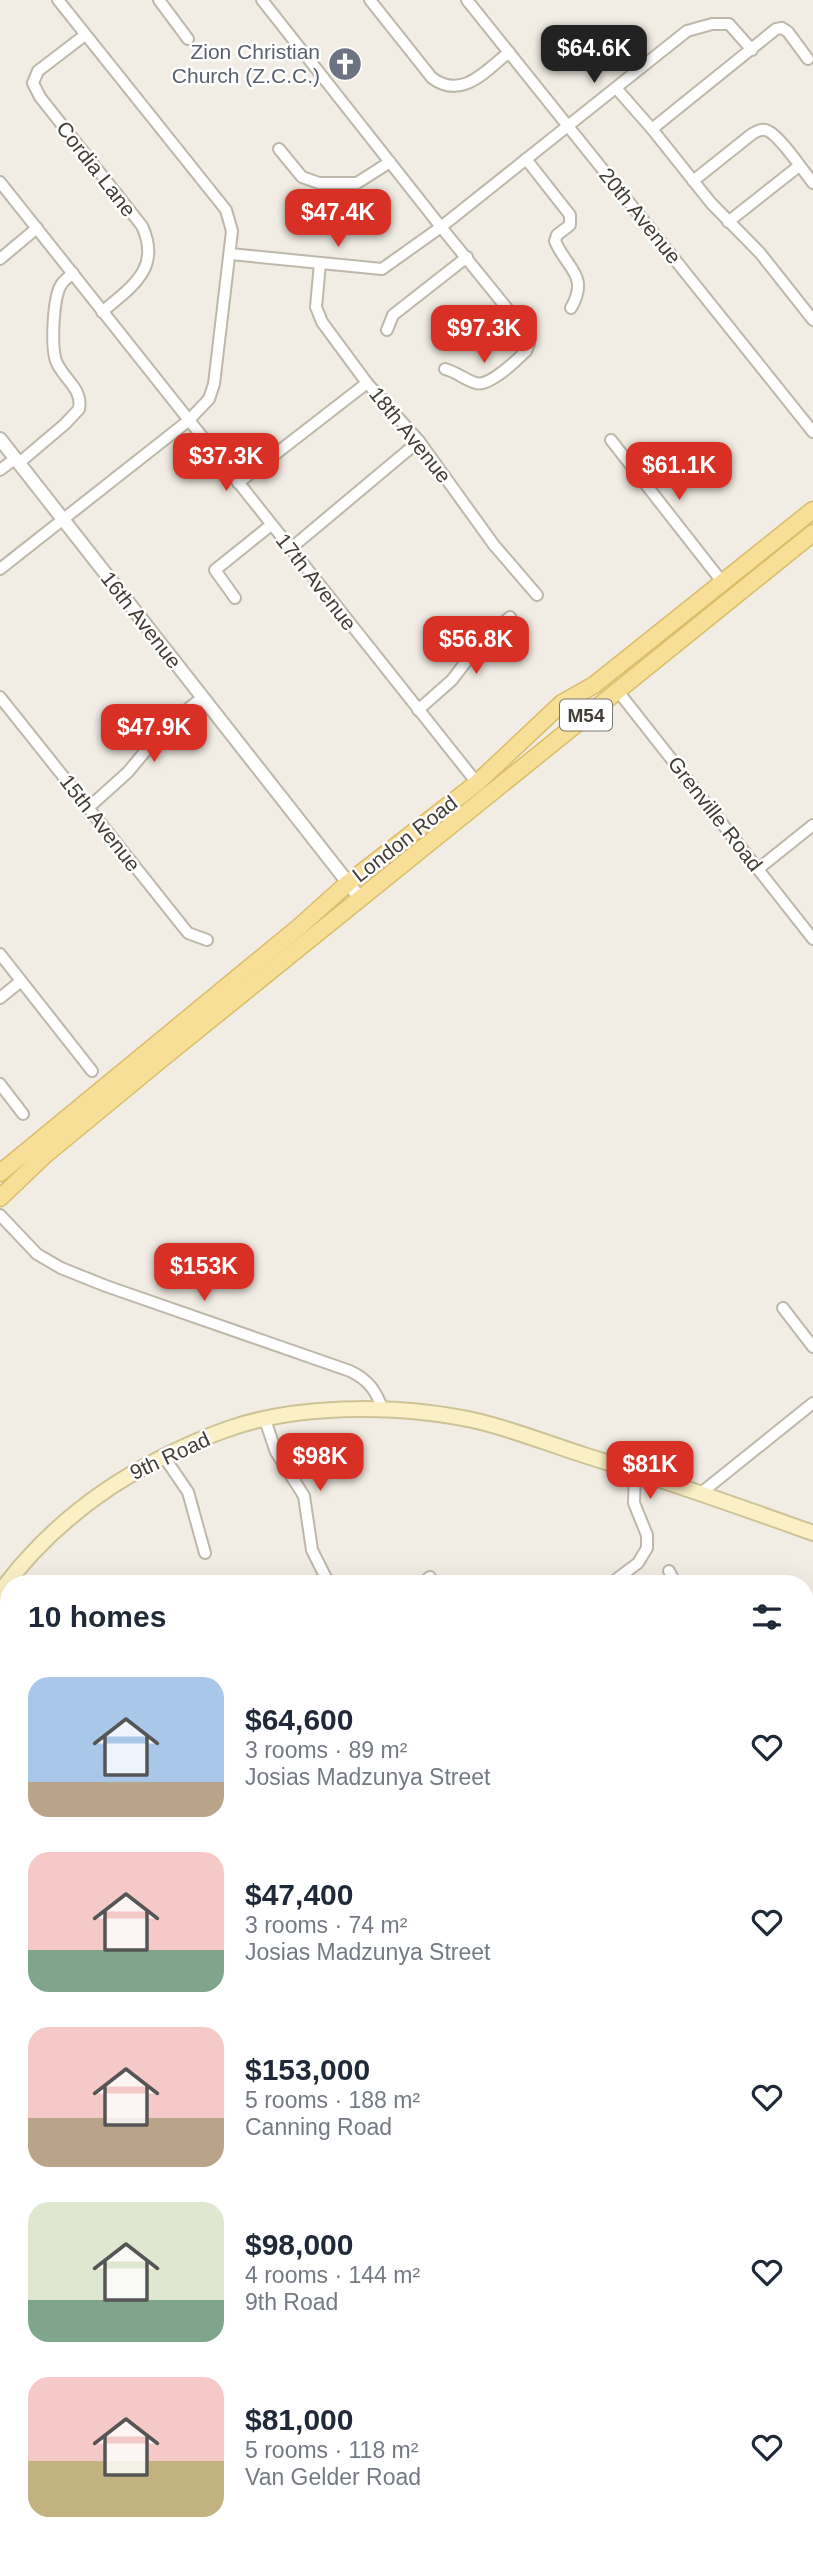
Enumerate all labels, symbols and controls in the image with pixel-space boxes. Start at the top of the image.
pin: $64.6K [537,25,651,85]
text: $64.6K [557,35,631,61]
place label: Zion Christian Church (Z.C.C.) [172,40,320,87]
church icon: Zion Christian Church (Z.C.C.) [326,45,364,83]
street label: Cordia Lane [52,117,141,221]
street label: 20th Avenue [595,163,686,268]
pin: $47.4K [281,190,395,249]
text: $47.4K [301,199,375,225]
pin: $97.3K [427,306,541,365]
text: $97.3K [447,315,521,341]
street label: 18th Avenue [365,382,456,487]
pin: $37.3K [169,434,283,493]
pin: $61.1K [622,442,736,502]
text: $37.3K [189,443,263,469]
text: $61.1K [642,452,716,478]
street label: 17th Avenue [271,529,361,635]
street label: 16th Avenue [96,567,186,673]
pin: $56.8K [419,616,533,676]
text: $56.8K [439,626,513,652]
road number: M54 [560,700,612,730]
pin: $47.9K [97,704,211,764]
text: $47.9K [117,714,191,740]
street label: Grenville Road [664,752,767,876]
street label: 15th Avenue [55,770,145,876]
street label: London Road [348,791,461,886]
pin: $153K [155,1244,253,1303]
text: $153K [170,1253,238,1279]
street label: 9th Road [126,1427,213,1484]
pin: $98K [279,1434,361,1493]
pin: $81K [609,1442,691,1501]
text: $98K [293,1443,347,1469]
text: $81K [623,1451,677,1477]
icon: filters [748,1598,786,1636]
text: 10 homes [28,1600,166,1633]
text: $64,600 [245,1703,353,1736]
icon: home [84,1705,168,1789]
icon: heart [748,1728,786,1766]
text: 3 rooms · 89 m² [245,1737,407,1763]
text: Josias Madzunya Street [245,1764,490,1790]
text: $47,400 [245,1878,353,1911]
icon: home [84,1880,168,1964]
icon: heart [748,1903,786,1941]
text: 3 rooms · 74 m² [245,1912,407,1938]
text: Josias Madzunya Street [245,1939,490,1965]
text: $153,000 [245,2053,370,2086]
icon: home [84,2055,168,2139]
icon: heart [748,2078,786,2116]
text: 5 rooms · 188 m² [245,2087,420,2113]
text: Canning Road [245,2114,392,2140]
text: $98,000 [245,2228,353,2261]
icon: home [84,2230,168,2314]
icon: heart [748,2253,786,2291]
text: 4 rooms · 144 m² [245,2262,420,2288]
text: 9th Road [245,2289,338,2315]
text: $81,000 [245,2403,353,2436]
icon: home [84,2405,168,2489]
icon: heart [748,2428,786,2466]
text: 5 rooms · 118 m² [245,2437,418,2463]
text: Van Gelder Road [245,2464,421,2490]

